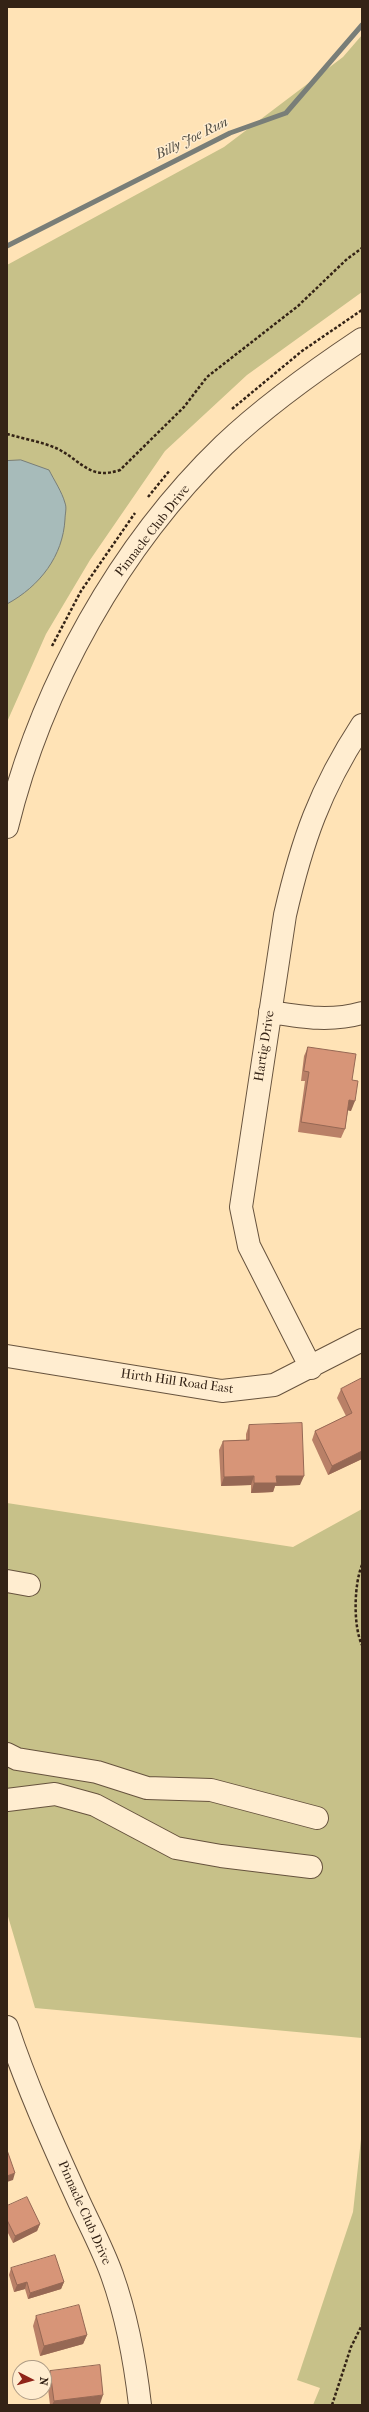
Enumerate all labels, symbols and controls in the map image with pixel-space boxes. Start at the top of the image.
water label: Billy Joe Run [153,114,231,164]
street label: Pinnacle Club Drive [112,482,194,580]
street label: Hartig Drive [252,1009,278,1083]
street label: Hirth Hill Road East [120,1366,234,1398]
street label: Pinnacle Club Drive [54,2159,114,2267]
north arrow [12,2360,52,2400]
text: N [37,2376,50,2386]

